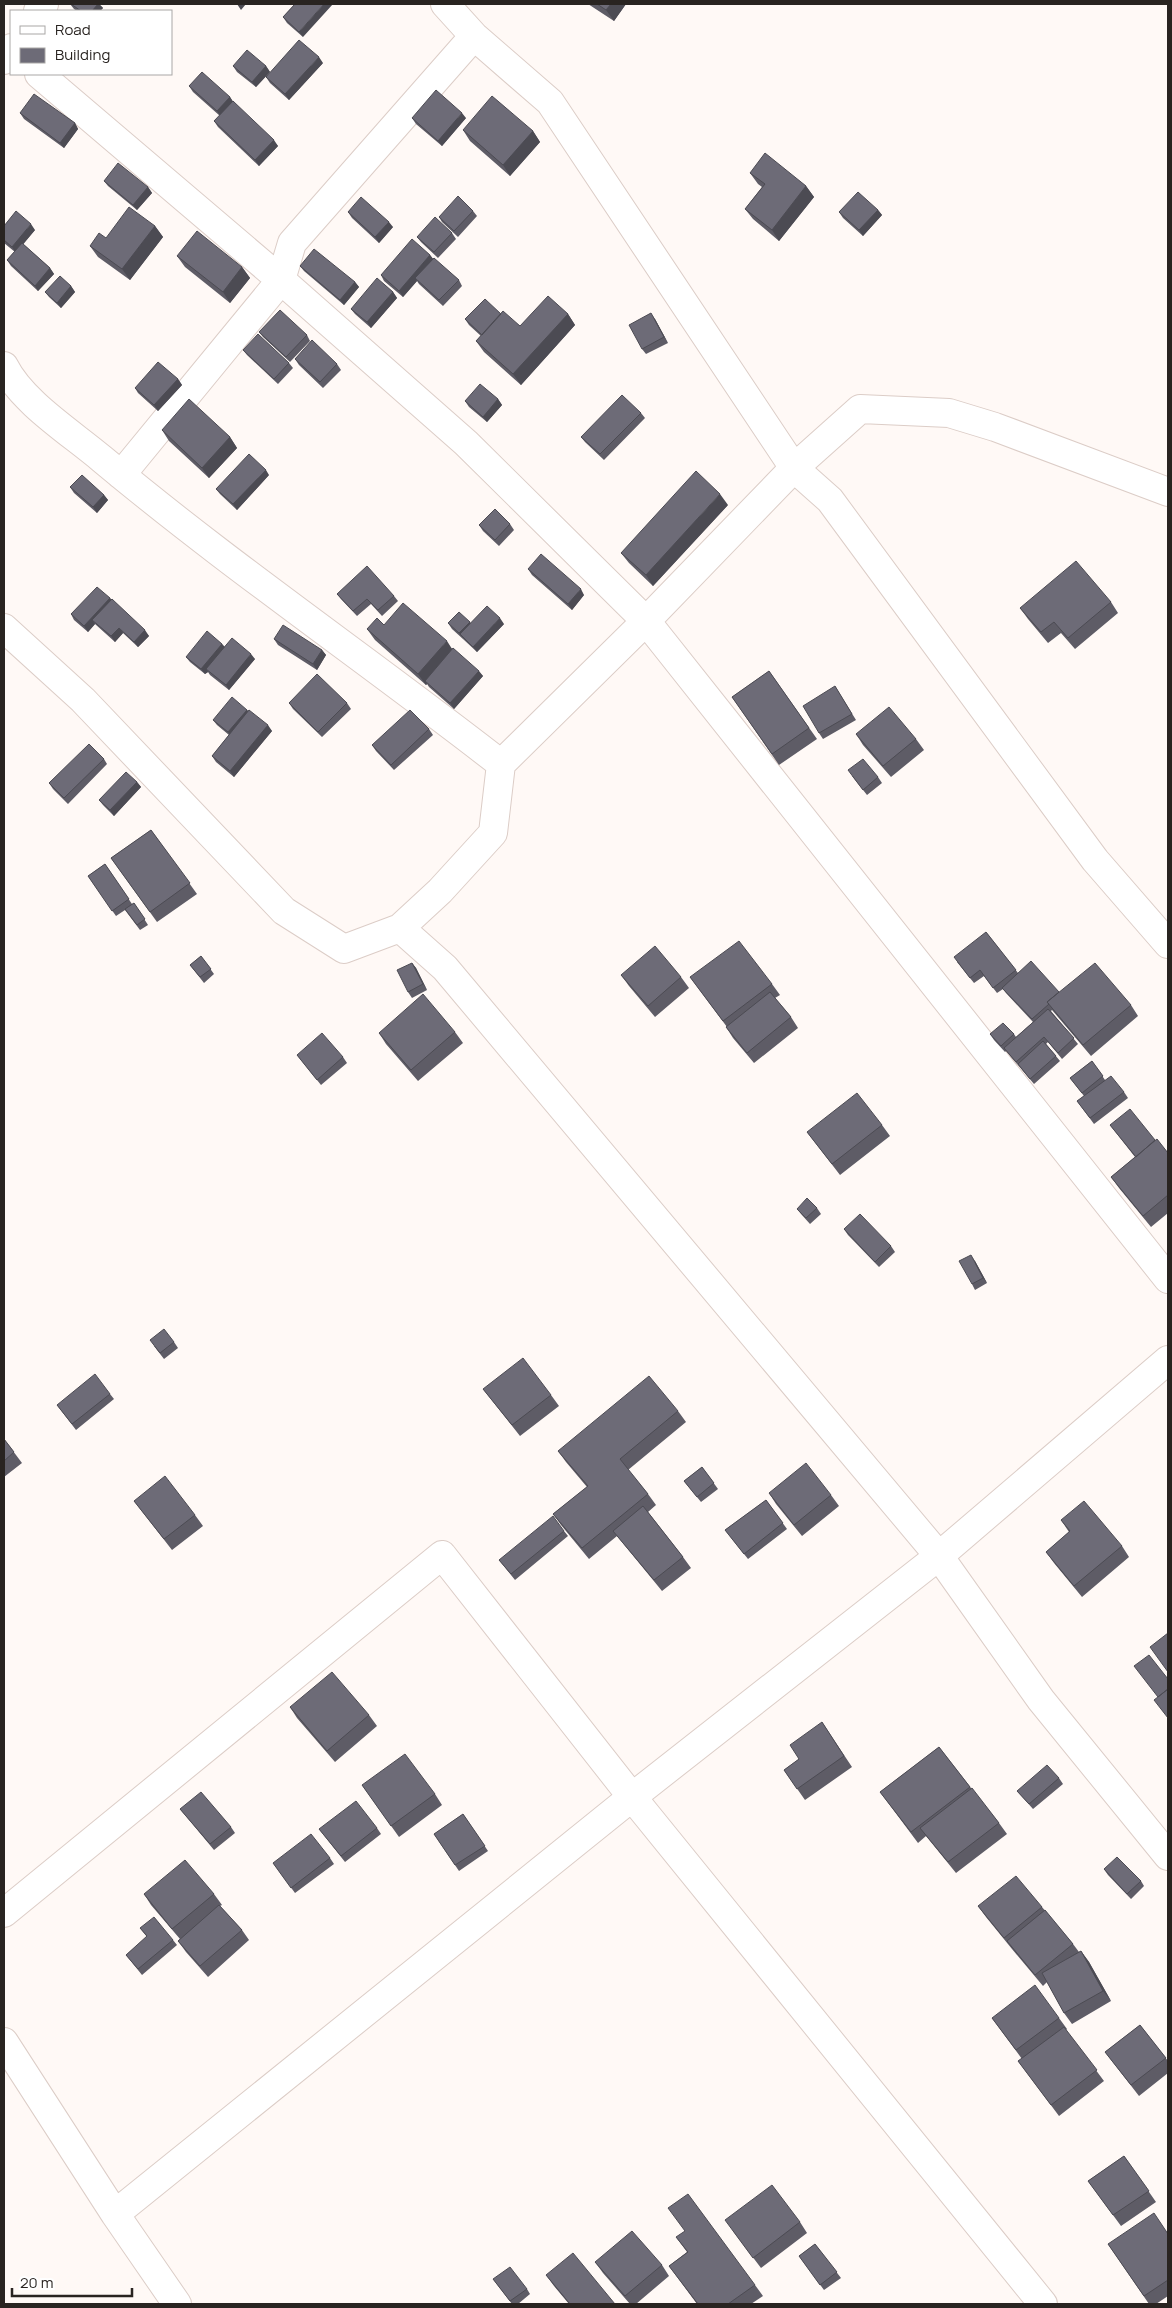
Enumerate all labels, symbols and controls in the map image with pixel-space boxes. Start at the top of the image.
legend [10,10,172,75]
text: Road [55,19,91,40]
text: Building [55,44,110,65]
scale bar [12,2266,132,2298]
text: 20 m [20,2272,53,2293]

